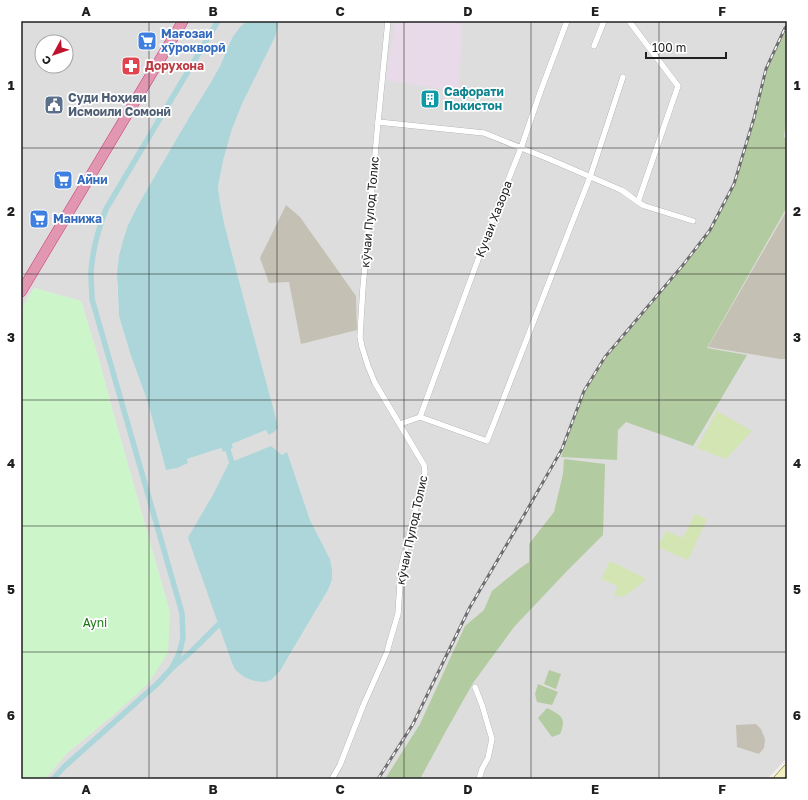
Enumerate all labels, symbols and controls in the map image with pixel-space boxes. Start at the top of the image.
text: A [81,3,91,19]
text: B [208,3,218,19]
text: C [335,3,345,19]
text: D [463,3,473,19]
text: E [591,3,599,19]
text: F [718,3,726,19]
place label: Мағозаи хӯрокворӣ [161,26,226,55]
supermarket icon: Мағозаи хӯрокворӣ [136,30,158,52]
north arrow [34,34,74,74]
scale bar [646,34,726,60]
text: 100 m [652,40,686,55]
text: С [38,53,53,68]
pharmacy icon: Дорухона [120,55,142,77]
place label: Дорухона [145,58,204,73]
text: 1 [8,77,15,93]
text: 1 [794,77,801,93]
place label: Сафорати Покистон [444,84,504,113]
building icon: Сафорати Покистон [419,88,441,110]
place label: Суди Ноҳияи Исмоили Сомонӣ [68,90,171,119]
public building icon: Суди Ноҳияи Исмоили Сомонӣ [43,94,65,116]
street label: кӯчаи Пулод Толис [357,155,382,268]
supermarket icon: Айни [52,169,74,191]
place label: Айни [77,172,107,187]
street label: Кучаи Хазора [472,178,515,259]
text: 2 [7,203,15,219]
text: 2 [793,203,801,219]
supermarket icon: Манижа [28,208,50,230]
place label: Манижа [53,211,102,226]
text: 3 [7,329,15,345]
text: 3 [793,329,801,345]
text: 4 [7,455,15,471]
text: 4 [793,455,801,471]
street label: кӯчаи Пулод Толис [393,473,431,586]
text: 5 [7,581,15,597]
text: 5 [793,581,801,597]
park label: Ayni [83,615,107,630]
text: 6 [7,707,15,723]
text: 6 [793,707,801,723]
text: A [81,781,91,797]
text: B [208,781,218,797]
text: C [335,781,345,797]
text: D [463,781,473,797]
text: E [591,781,599,797]
text: F [718,781,726,797]

